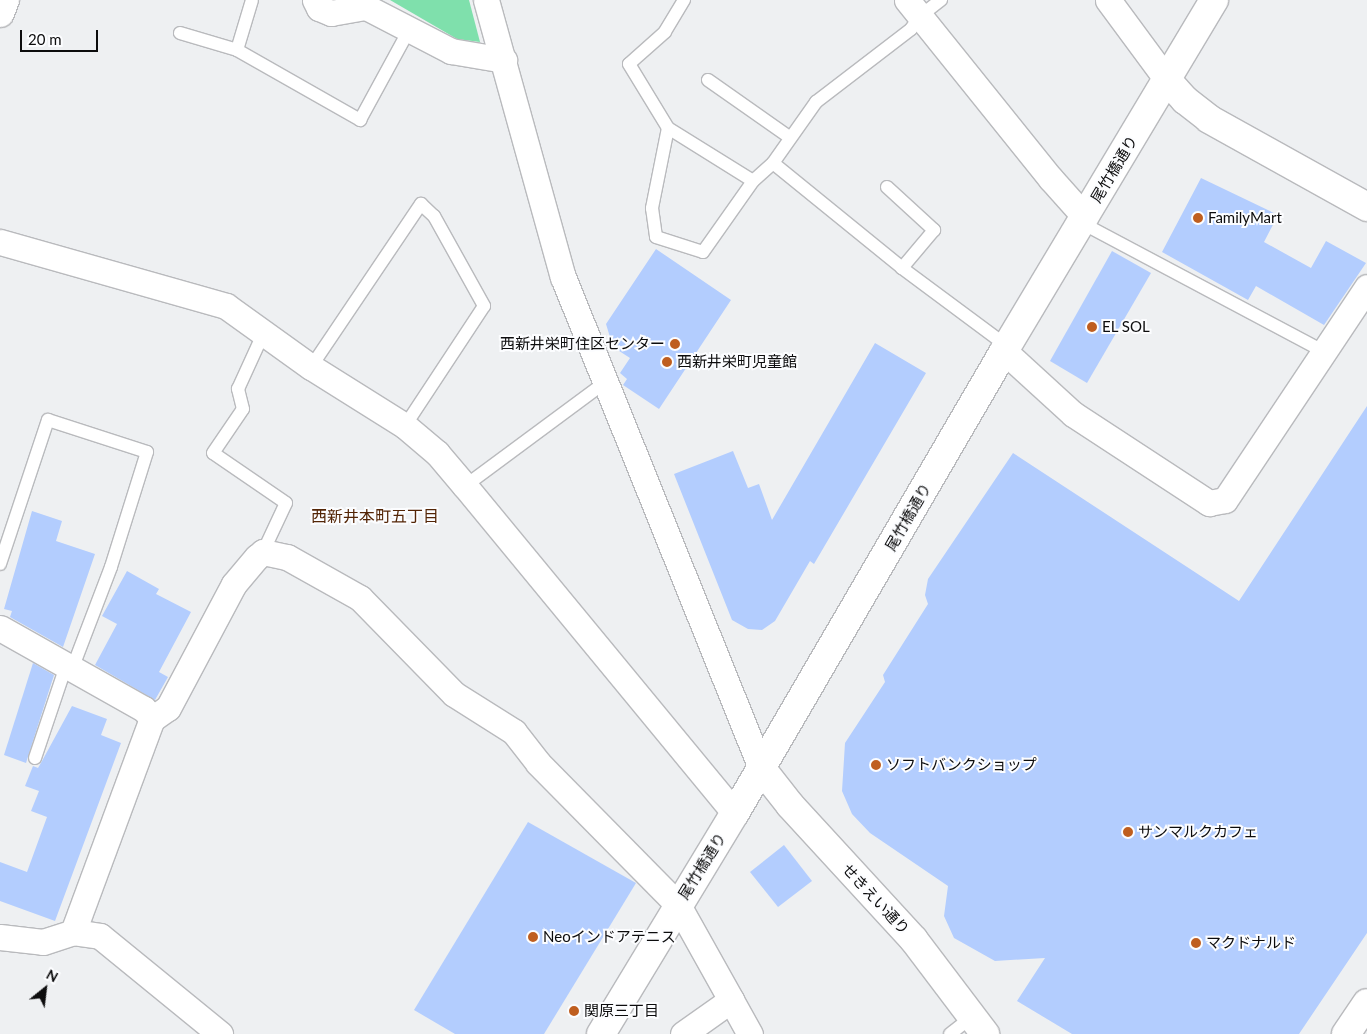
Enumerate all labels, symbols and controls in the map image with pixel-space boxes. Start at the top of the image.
scale bar [22,20,100,52]
text: 20 m [28,30,62,48]
street label: 尾竹橋通り [1087,132,1141,206]
place label: FamilyMart [1208,209,1282,227]
marker: FamilyMart [1192,212,1204,224]
place label: EL SOL [1102,318,1150,336]
marker: EL SOL [1086,321,1098,333]
place label: 西新井栄町住区センター [500,335,665,353]
marker: 西新井栄町住区センター [669,338,681,350]
place label: 西新井栄町児童館 [677,353,797,371]
marker: 西新井栄町児童館 [661,356,673,368]
street label: 尾竹橋通り [881,480,935,554]
district label: 西新井本町五丁目 [311,506,439,526]
place label: ソフトバンクショップ [886,756,1036,774]
marker: ソフトバンクショップ [870,759,882,771]
place label: サンマルクカフェ [1138,823,1258,841]
marker: サンマルクカフェ [1122,826,1134,838]
street label: 尾竹橋通り [674,829,730,903]
street label: せきえい通り [839,860,913,938]
place label: Neoインドアテニス [543,928,676,946]
marker: Neoインドアテニス [527,931,539,943]
place label: マクドナルド [1206,934,1296,952]
marker: マクドナルド [1190,937,1202,949]
north arrow [20,964,70,1014]
text: N [44,965,61,985]
place label: 関原三丁目 [584,1002,659,1020]
marker: 関原三丁目 [568,1005,580,1017]

